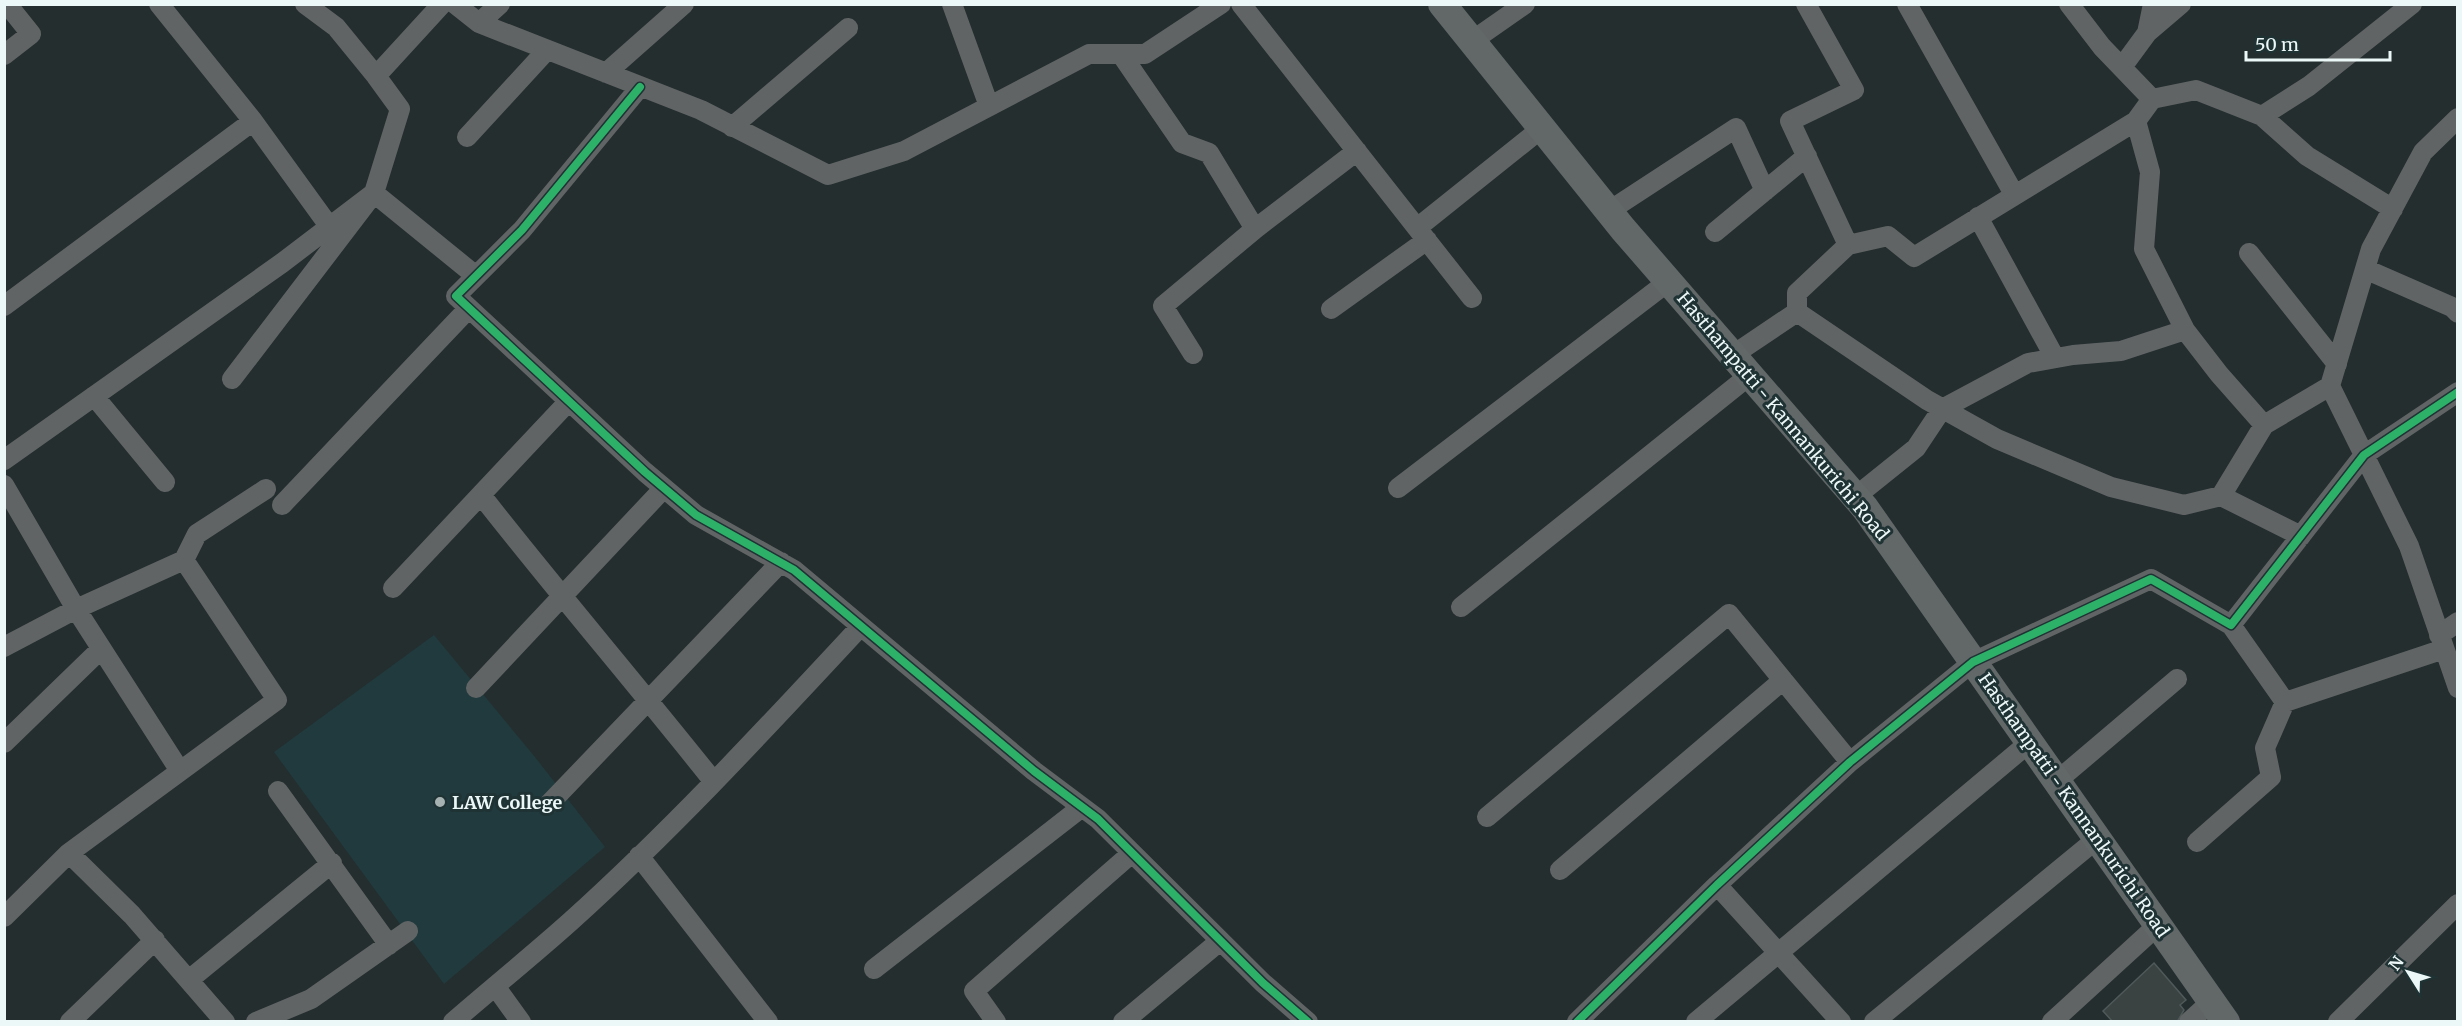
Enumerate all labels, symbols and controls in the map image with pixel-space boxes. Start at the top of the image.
scale bar [2246,24,2390,62]
text: 50 m [2255,33,2299,56]
street label: Hasthampatti - Kannankurichi Road [1672,287,1894,545]
street label: Hasthampatti - Kannankurichi Road [1973,668,2175,942]
place label: LAW College [452,791,563,814]
marker: LAW College [433,795,447,809]
north arrow [2378,942,2438,1002]
text: N [2384,952,2408,974]

